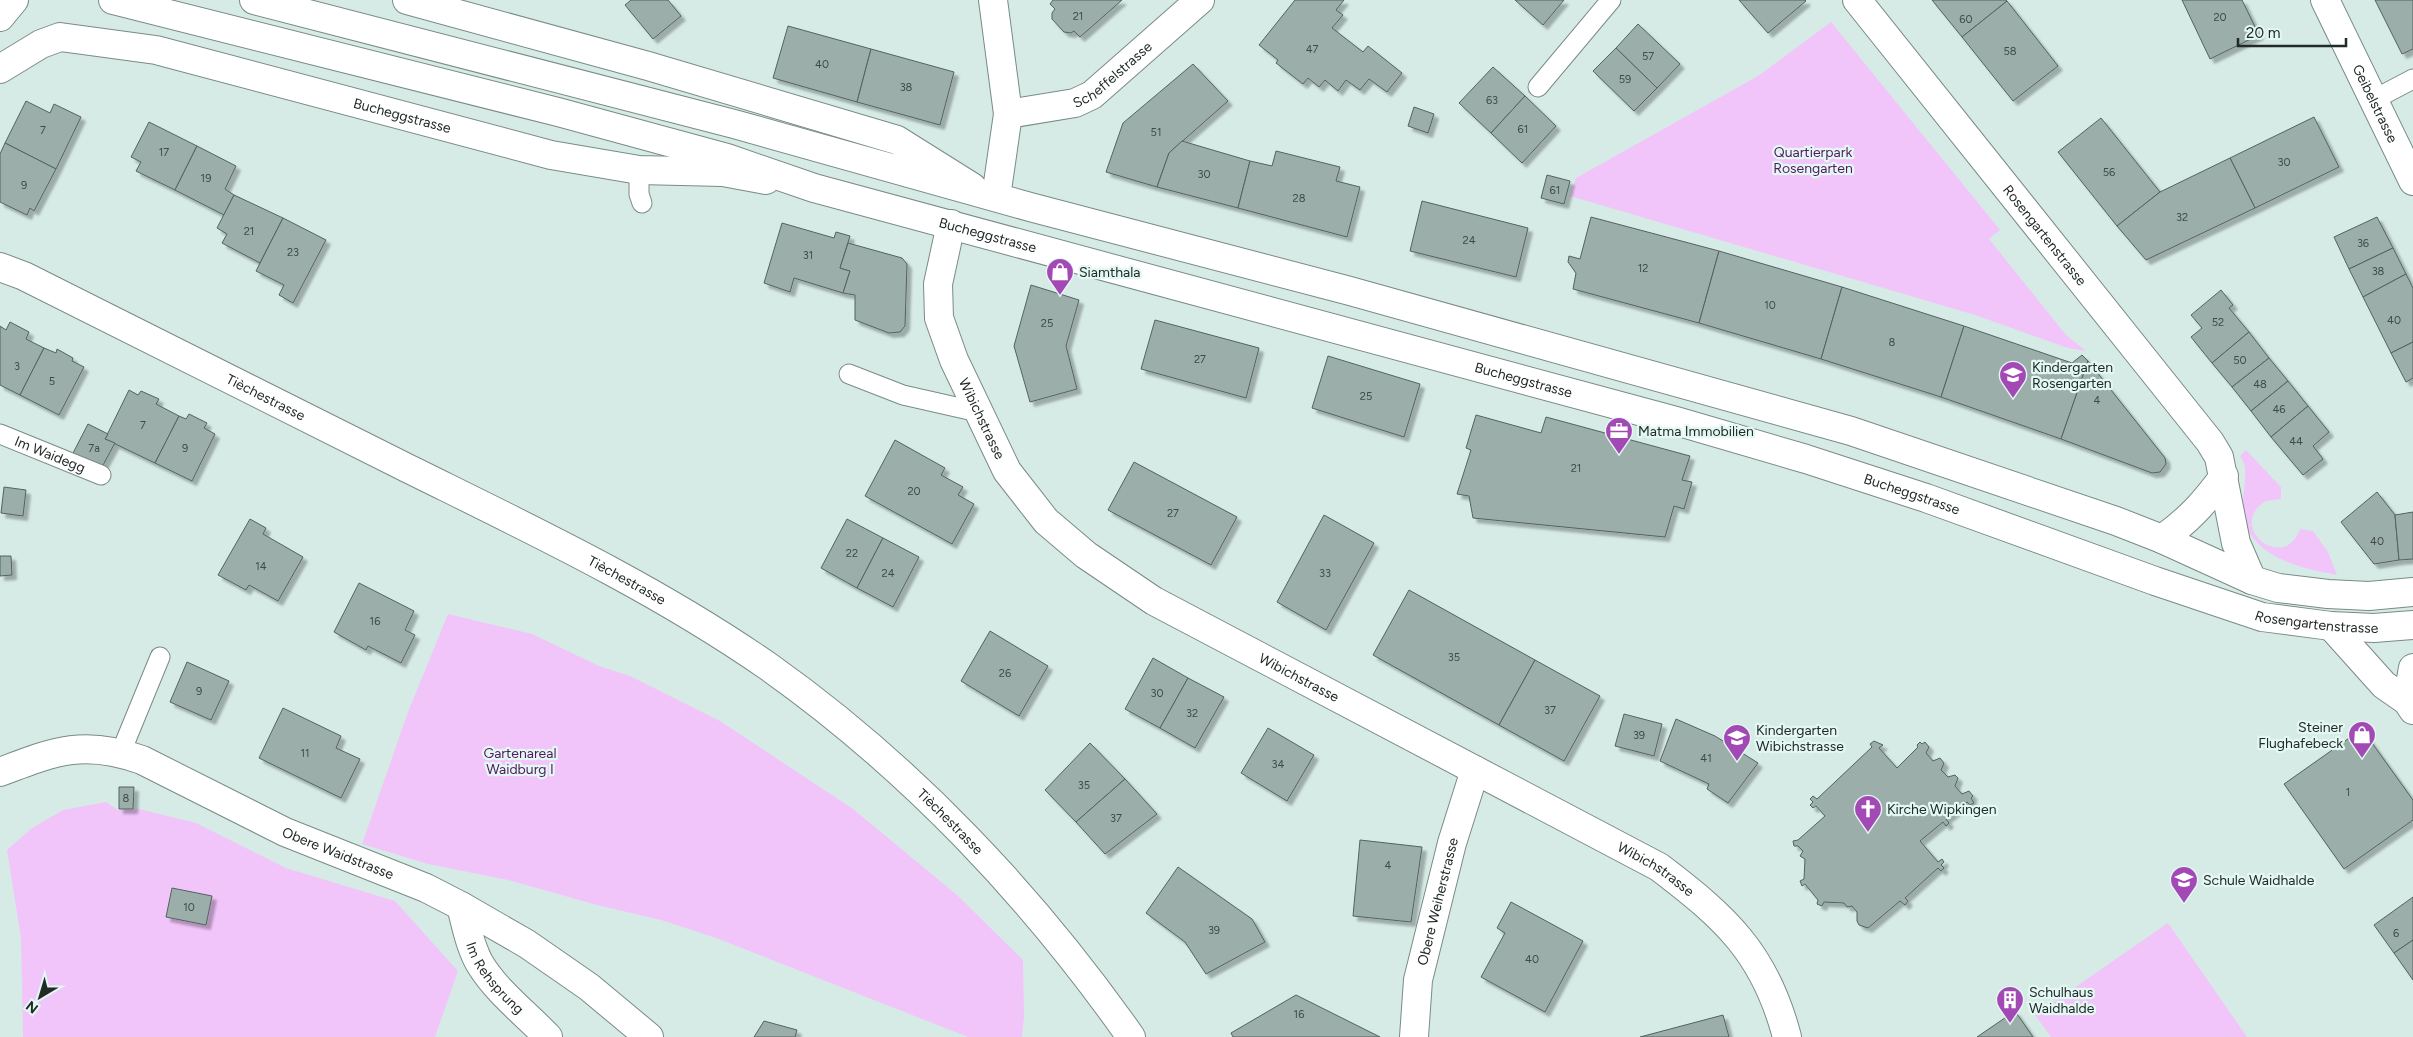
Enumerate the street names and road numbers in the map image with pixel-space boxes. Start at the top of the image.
street label: Scheffelstrasse [1070,38,1156,112]
street label: Geibelstrasse [2349,62,2401,146]
street label: Bucheggstrasse [352,95,453,137]
street label: Rosengartenstrasse [1999,182,2090,290]
street label: Bucheggstrasse [937,214,1039,257]
street label: Bucheggstrasse [1473,359,1574,402]
street label: Tièchestrasse [223,371,308,425]
street label: Wibichstrasse [955,376,1008,463]
street label: Im Waidegg [12,433,88,477]
street label: Bucheggstrasse [1862,470,1962,519]
street label: Tièchestrasse [585,552,669,609]
street label: Rosengartenstrasse [2252,607,2379,637]
street label: Wibichstrasse [1256,650,1342,706]
street label: Tièchestrasse [913,785,987,859]
street label: Obere Waidstrasse [280,824,396,883]
street label: Obere Weiherstrasse [1414,835,1462,967]
street label: Wibichstrasse [1614,839,1698,900]
street label: Im Rehsprung [462,940,527,1018]

